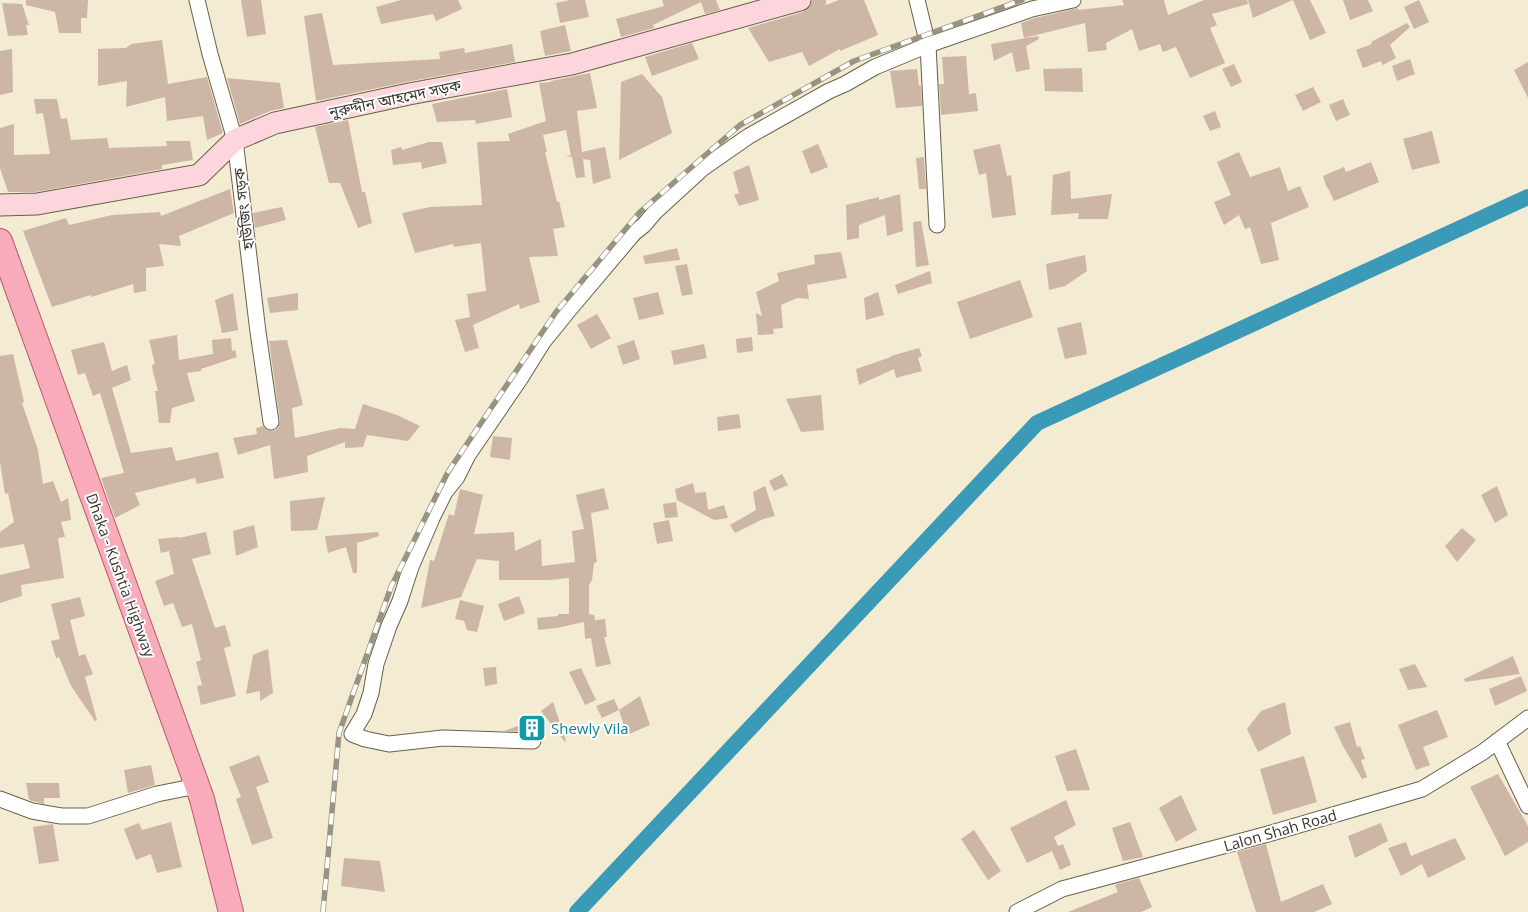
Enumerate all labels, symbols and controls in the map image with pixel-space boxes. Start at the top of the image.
street label: নুরুদ্দীন আহমেদ সড়ক [326,74,464,122]
street label: হাউজিং সড়ক [228,166,258,252]
street label: Dhaka - Kushtia Highway [82,490,160,660]
building icon: Shewly Vila [517,713,547,743]
place label: Shewly Vila [551,718,629,738]
street label: Lalon Shah Road [1221,804,1339,856]

